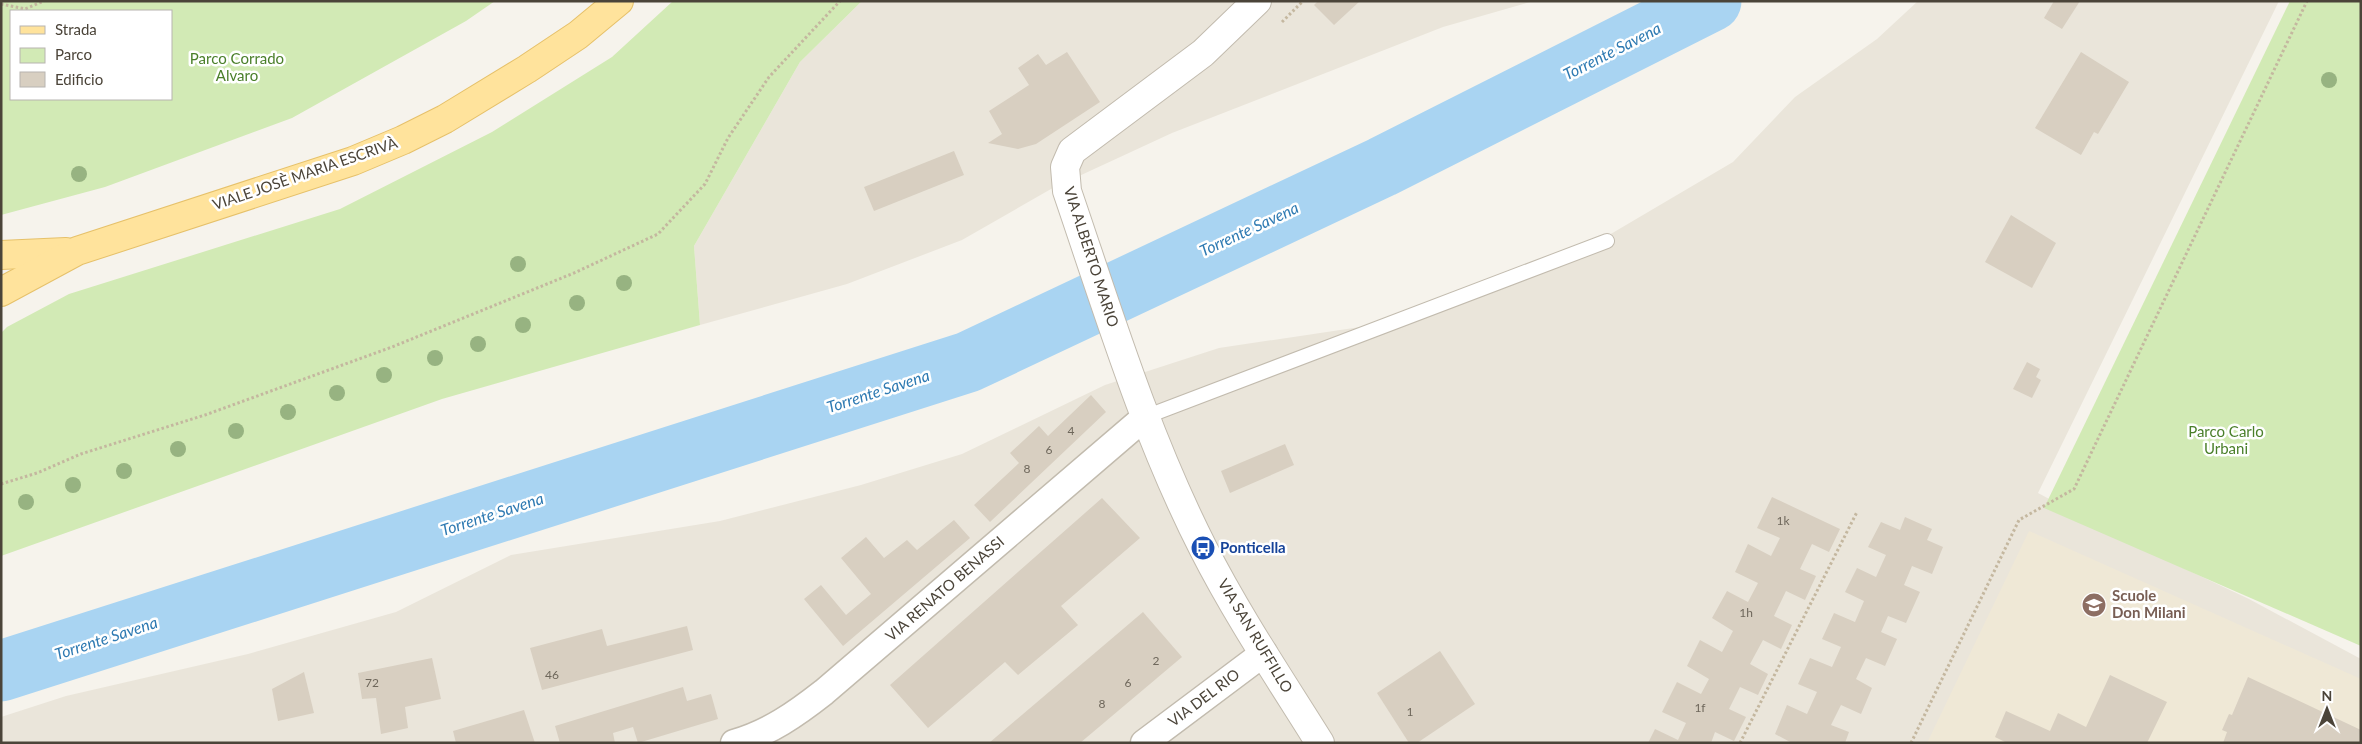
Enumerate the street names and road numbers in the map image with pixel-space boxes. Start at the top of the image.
street label: VIALE JOSÈ MARIA ESCRIVÀ [210,133,400,213]
street label: VIA ALBERTO MARIO [1061,184,1123,329]
street label: VIA RENATO BENASSI [881,532,1007,645]
street label: VIA SAN RUFFILLO [1215,575,1297,696]
street label: VIA DEL RIO [1164,665,1243,730]

